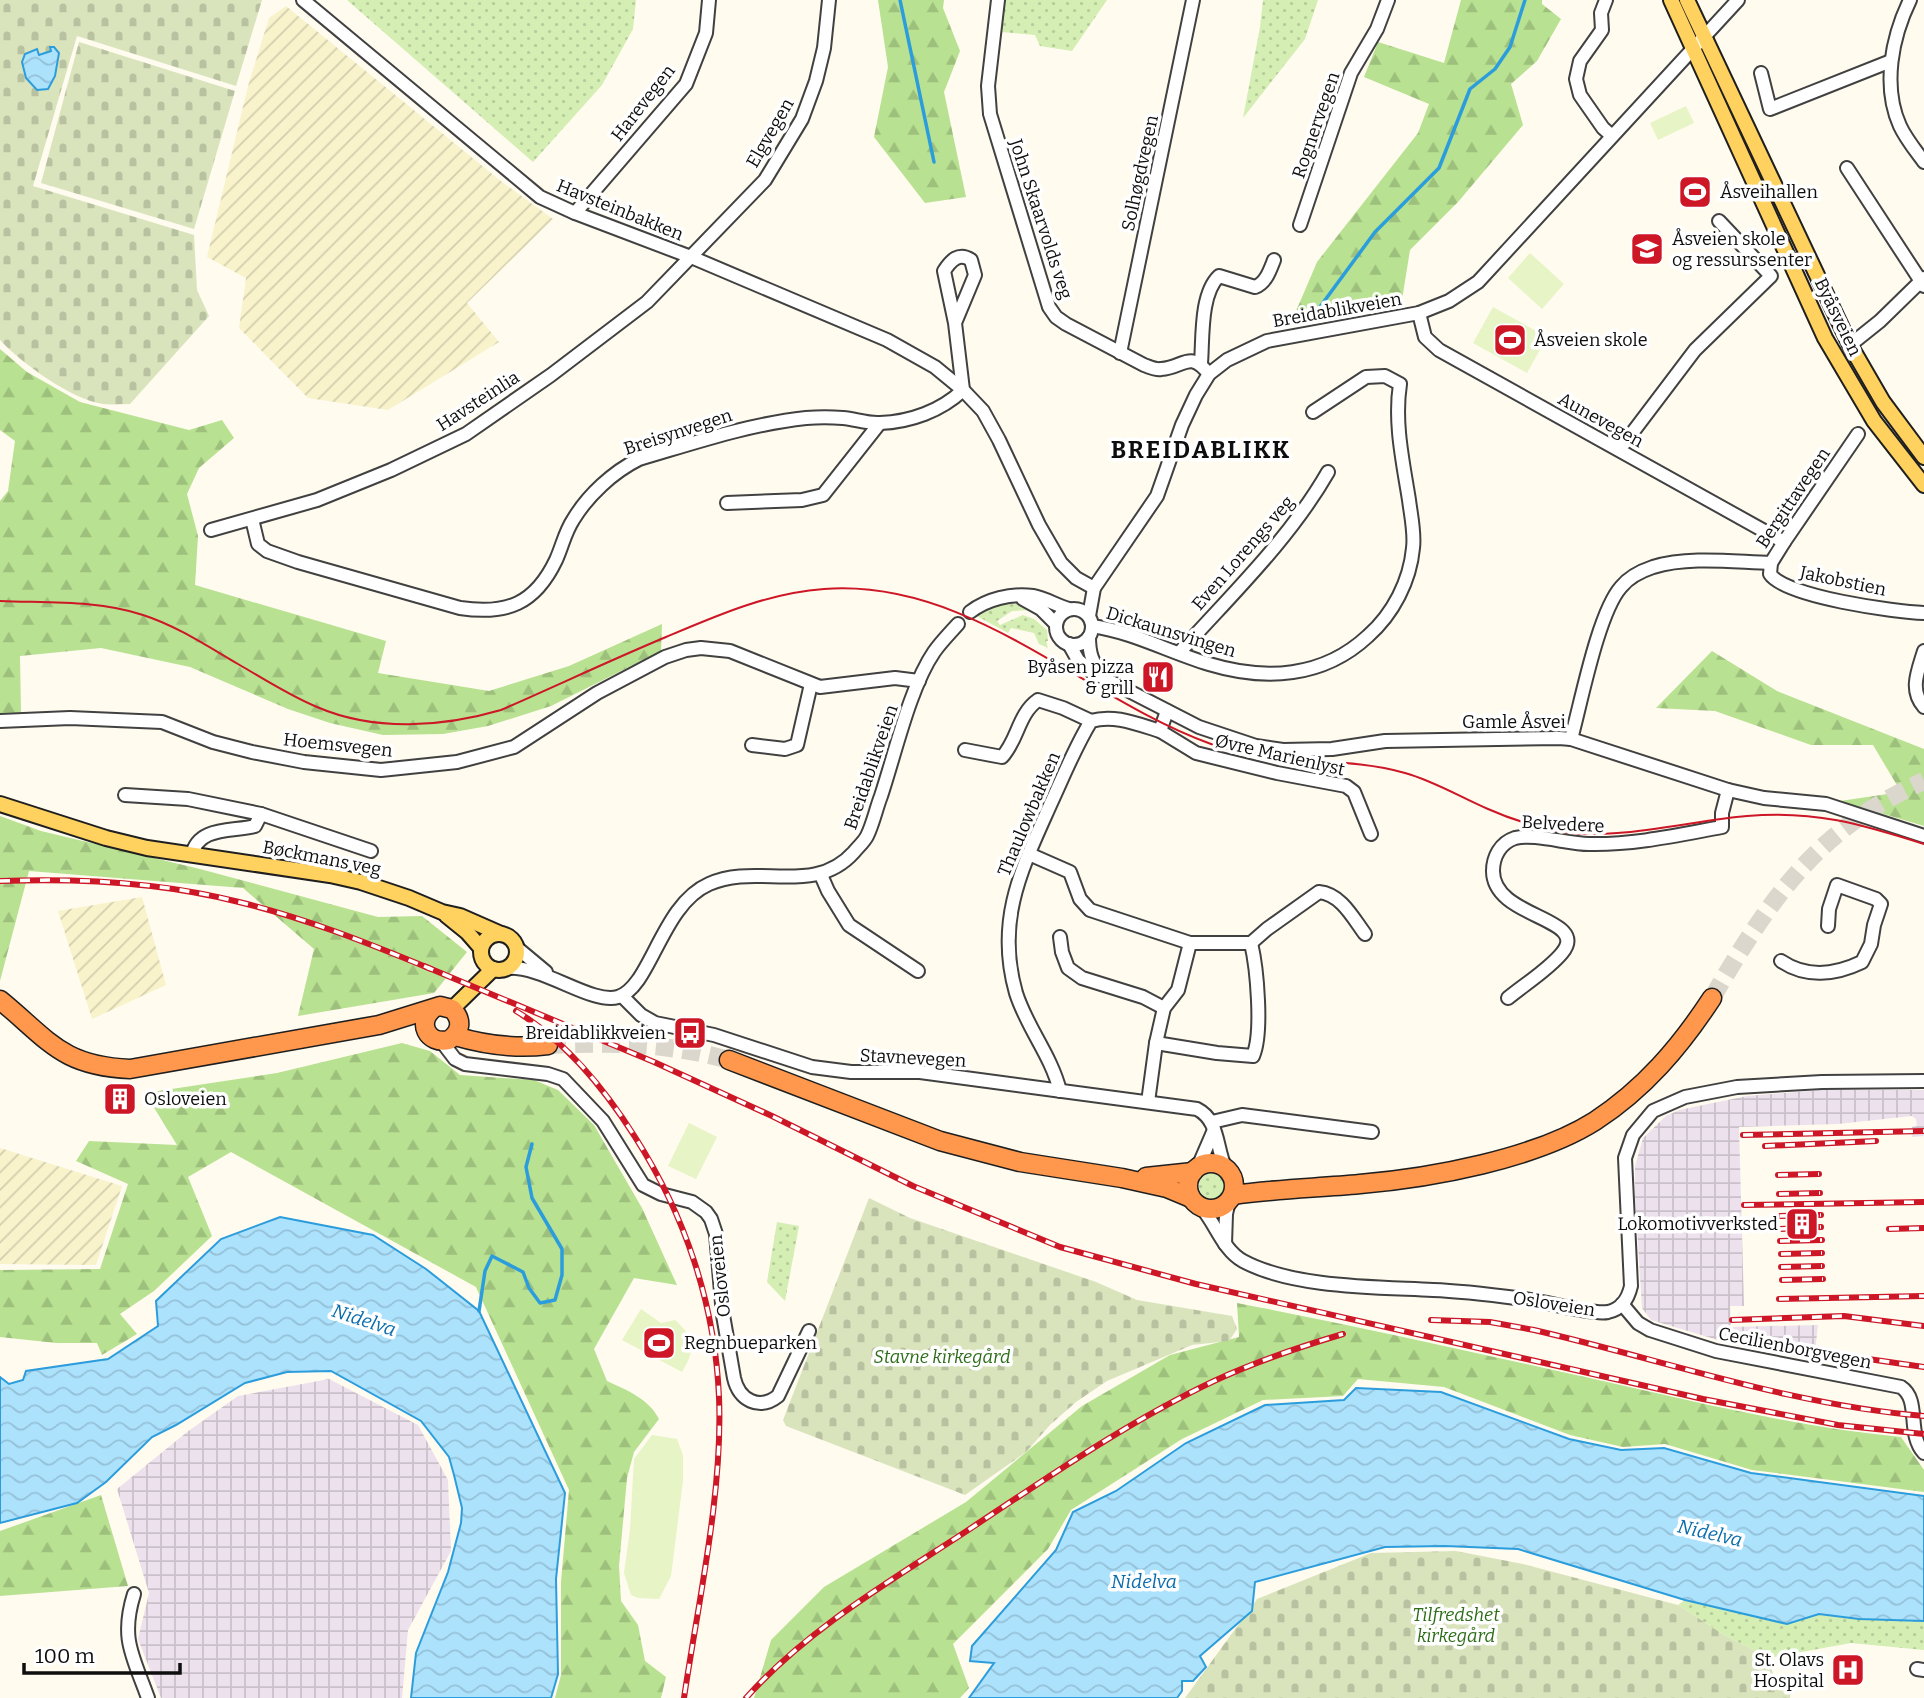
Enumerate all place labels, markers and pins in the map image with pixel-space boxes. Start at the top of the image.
sports icon: Åsveihallen [1676,173,1714,211]
place label: Åsveihallen [1720,181,1818,203]
place label: Åsveien skole og ressurssenter [1672,228,1812,271]
school or university icon: Åsveien skole og ressurssenter [1628,230,1666,268]
sports icon: Åsveien skole [1491,321,1529,359]
place label: Åsveien skole [1534,329,1648,351]
place label: Byåsen pizza & grill [1027,656,1134,699]
restaurant icon: Byåsen pizza & grill [1139,658,1177,696]
bus stop icon: Breidablikkveien [671,1014,709,1052]
place label: Breidablikkveien [525,1022,667,1044]
building icon: Osloveien [101,1080,139,1118]
place label: Osloveien [144,1088,227,1110]
building icon: Lokomotivverksted [1783,1205,1821,1243]
place label: Lokomotivverksted [1617,1213,1778,1235]
sports icon: Regnbueparken [640,1324,678,1362]
place label: Regnbueparken [684,1332,818,1354]
place label: St. Olavs Hospital [1754,1649,1824,1692]
hospital icon: St. Olavs Hospital [1829,1651,1867,1689]

